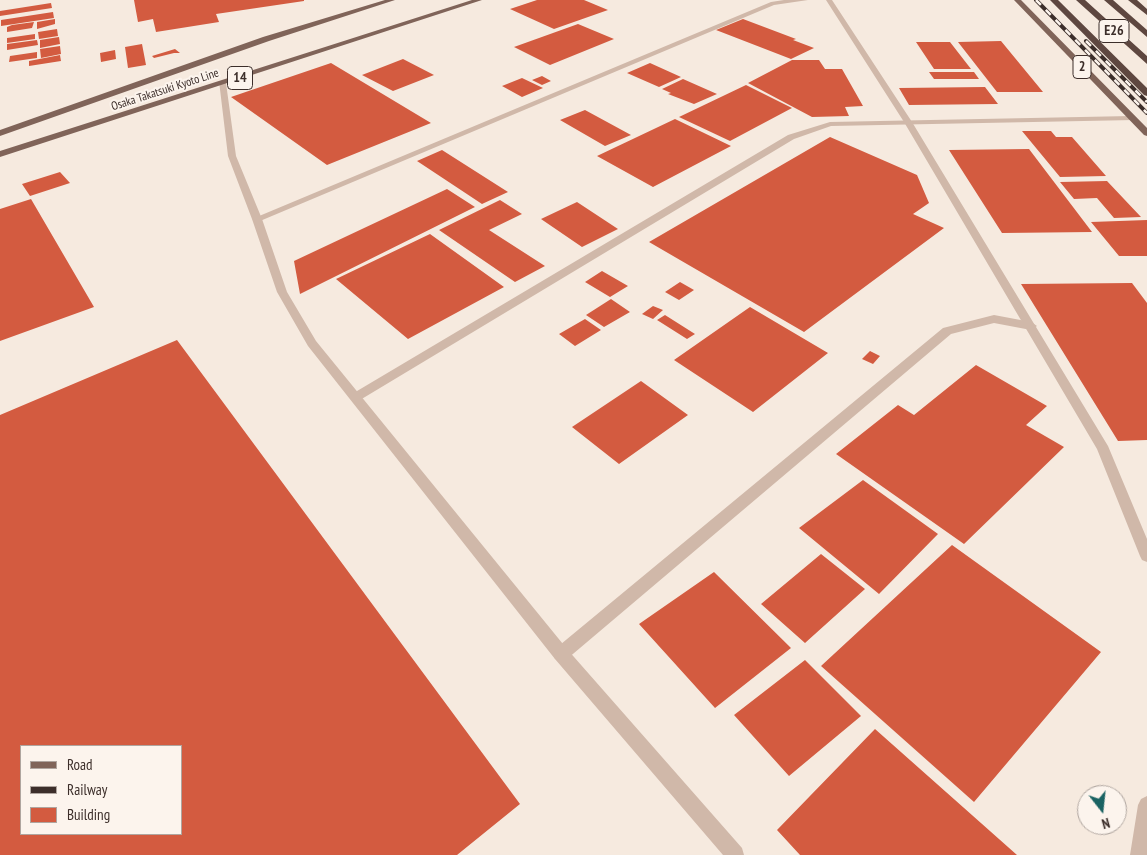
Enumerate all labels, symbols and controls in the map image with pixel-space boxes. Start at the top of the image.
road number: E26 [1099,20,1129,42]
road number: 2 [1073,56,1091,78]
street label: Osaka Takatsuki Kyoto Line [109,66,221,114]
road number: 14 [228,66,252,90]
legend [20,745,182,835]
text: Road [67,755,93,774]
text: Railway [67,780,107,799]
north arrow [1077,785,1127,835]
text: Building [67,805,110,824]
text: N [1100,814,1112,833]

